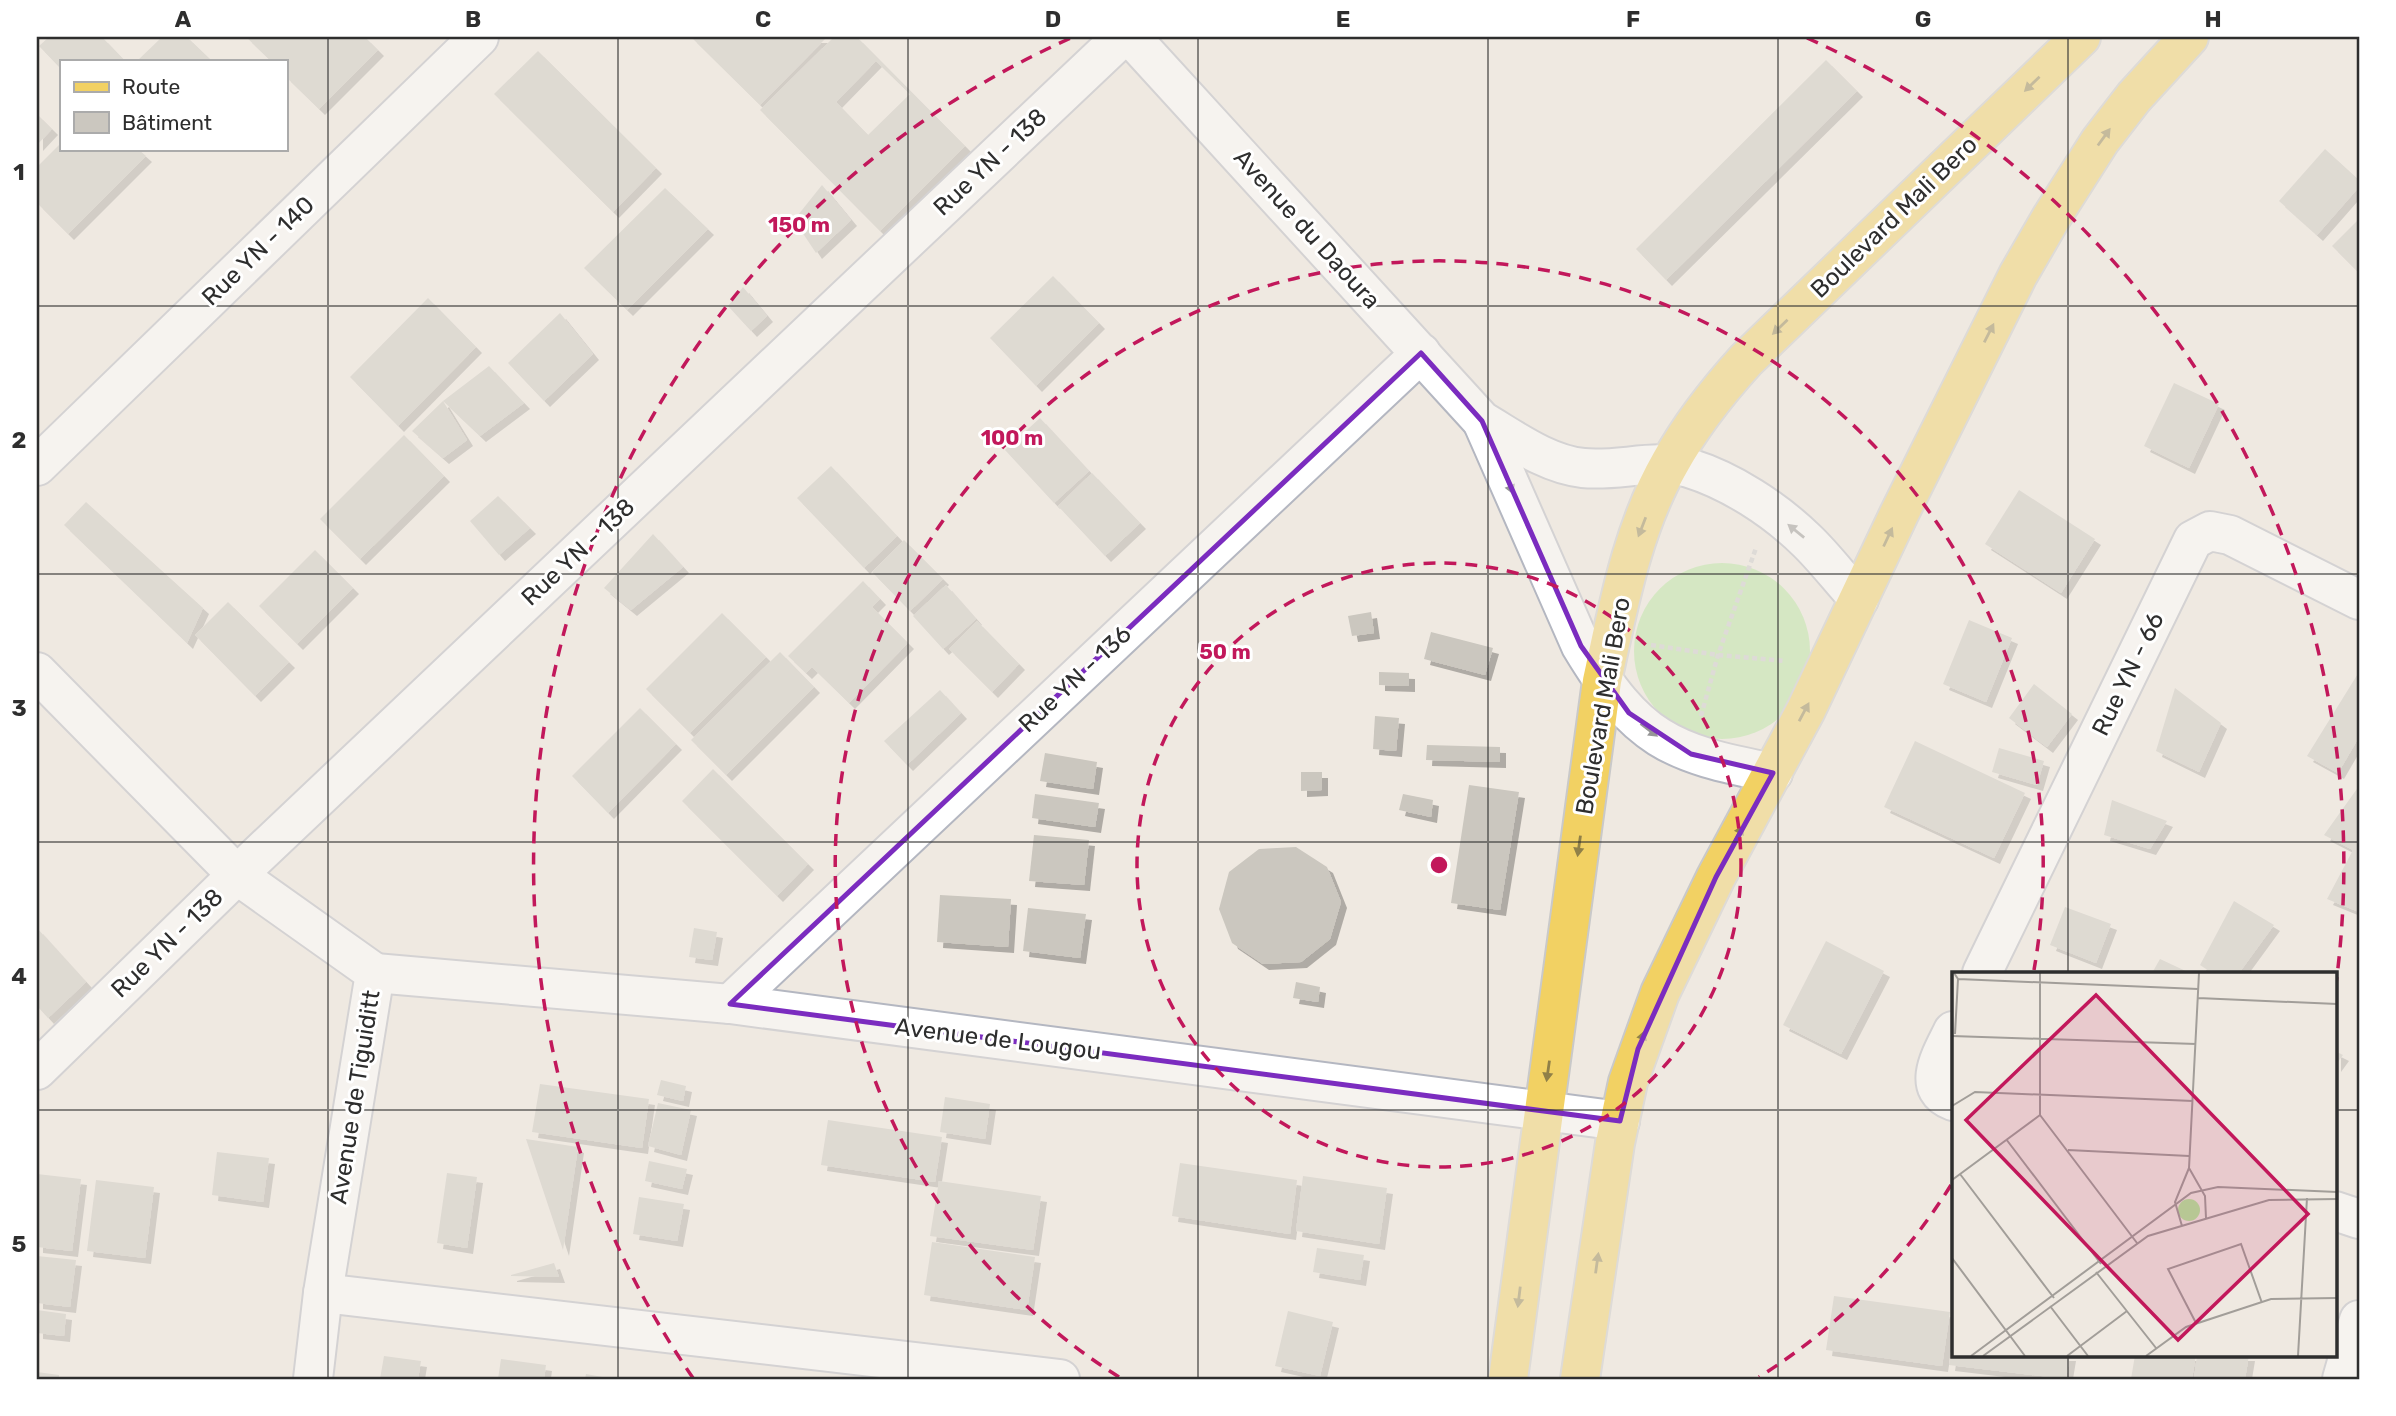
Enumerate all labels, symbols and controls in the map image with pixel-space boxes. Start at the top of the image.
text: A [175,5,192,33]
text: B [465,5,481,33]
text: C [755,5,771,33]
text: D [1045,5,1061,33]
text: E [1336,5,1350,33]
text: F [1626,5,1640,33]
text: G [1915,5,1931,33]
text: H [2204,5,2222,33]
legend [60,60,287,150]
text: Route [122,74,180,99]
one-way arrow [2024,75,2041,91]
street label: Rue YN - 138 [928,103,1052,221]
text: Bâtiment [122,110,212,135]
one-way arrow [2096,128,2110,146]
street label: Boulevard Mali Bero [1805,130,1983,304]
street label: Avenue du Daoura [1228,144,1386,314]
text: 1 [13,158,25,186]
street label: Rue YN - 140 [196,191,320,311]
text: 150 m [768,212,830,237]
one-way arrow [1772,319,1788,335]
one-way arrow [1984,323,1995,343]
text: 100 m [981,425,1043,450]
text: 2 [12,426,26,454]
one-way arrow [1504,473,1515,494]
street label: Rue YN - 138 [516,493,640,611]
one-way arrow [1637,517,1648,538]
one-way arrow [1787,524,1805,539]
one-way arrow [1882,527,1894,547]
street label: Boulevard Mali Bero [1570,595,1636,817]
street label: Rue YN - 66 [2086,608,2170,740]
street label: Rue YN - 136 [1013,620,1137,738]
text: 50 m [1199,639,1251,664]
text: 3 [11,694,27,722]
one-way arrow [1798,703,1810,722]
one-way arrow [1640,723,1659,737]
one-way arrow [1732,825,1744,845]
one-way arrow [1574,835,1585,857]
centre of rings [1427,853,1451,877]
street label: Rue YN - 138 [105,883,229,1003]
text: 4 [11,962,27,990]
inset map [1952,972,2336,1356]
street label: Avenue de Tiguiditt [324,988,386,1206]
street label: Avenue de Lougou [893,1012,1103,1066]
one-way arrow [1636,1030,1647,1051]
one-way arrow [1542,1060,1553,1082]
text: 5 [12,1230,27,1258]
one-way arrow [1592,1252,1603,1274]
one-way arrow [1513,1286,1524,1308]

